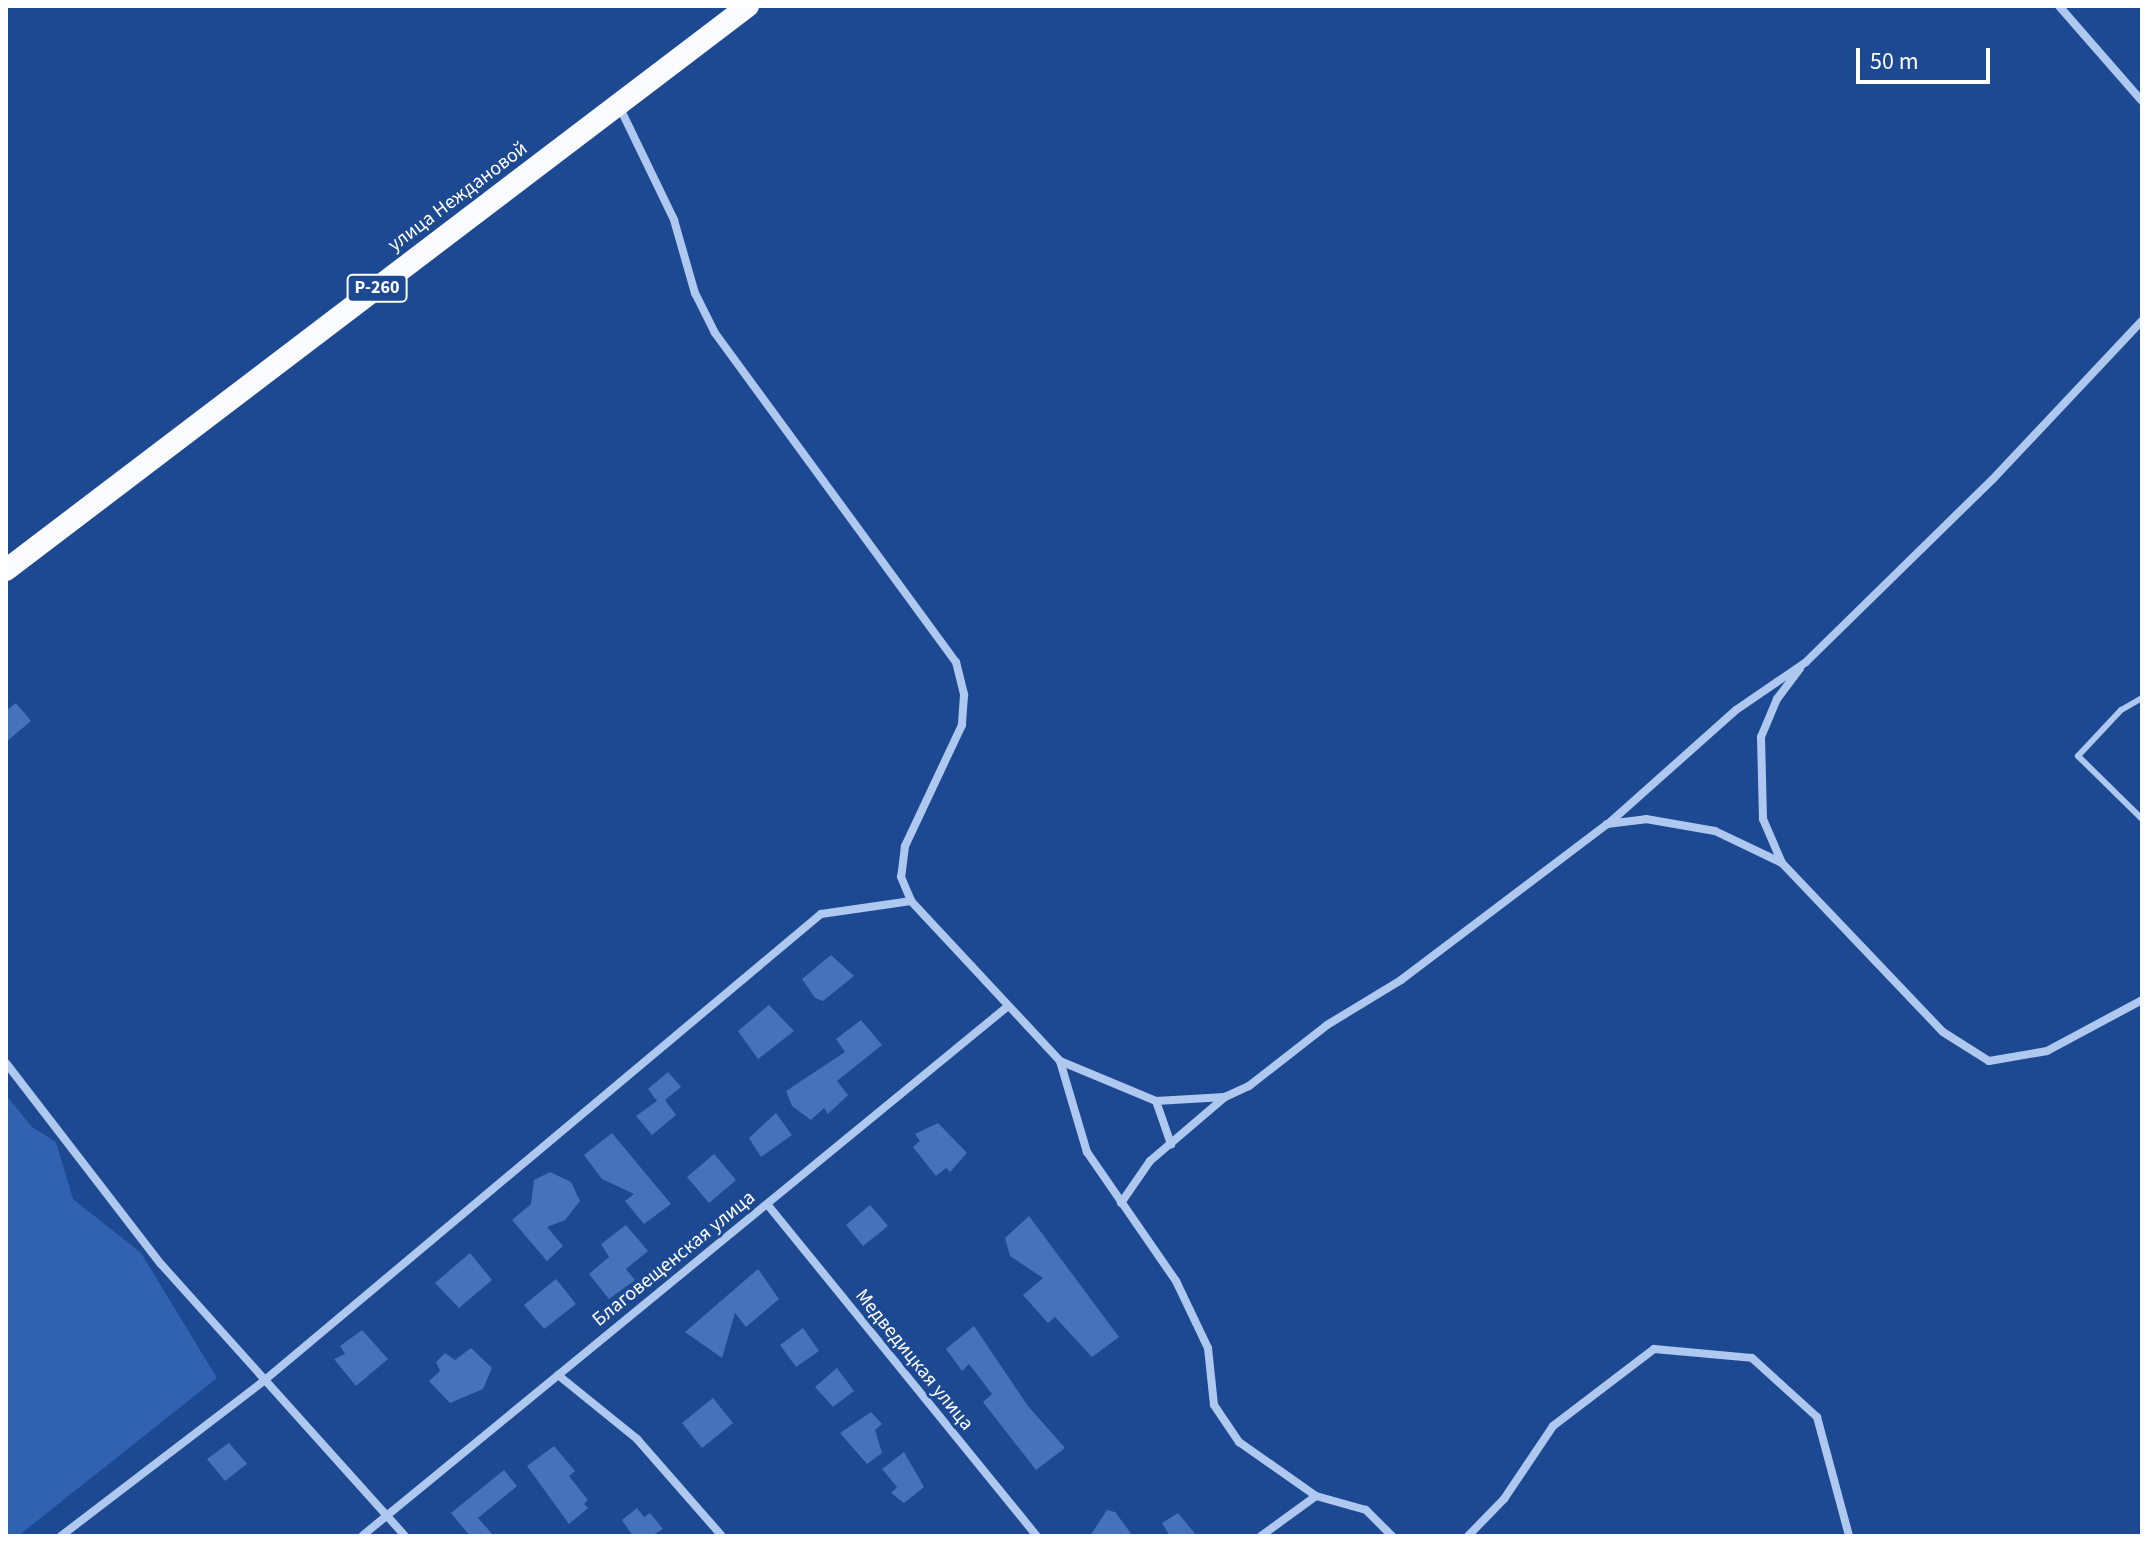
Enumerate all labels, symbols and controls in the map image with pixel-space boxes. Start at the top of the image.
scale bar [1860,32,1994,82]
text: 50 m [1870,44,1919,79]
street label: улица Неждановой [383,137,533,257]
road number: Р-260 [345,274,409,302]
street label: Благовещенская улица [588,1186,760,1332]
street label: Медведицкая улица [850,1285,978,1435]

